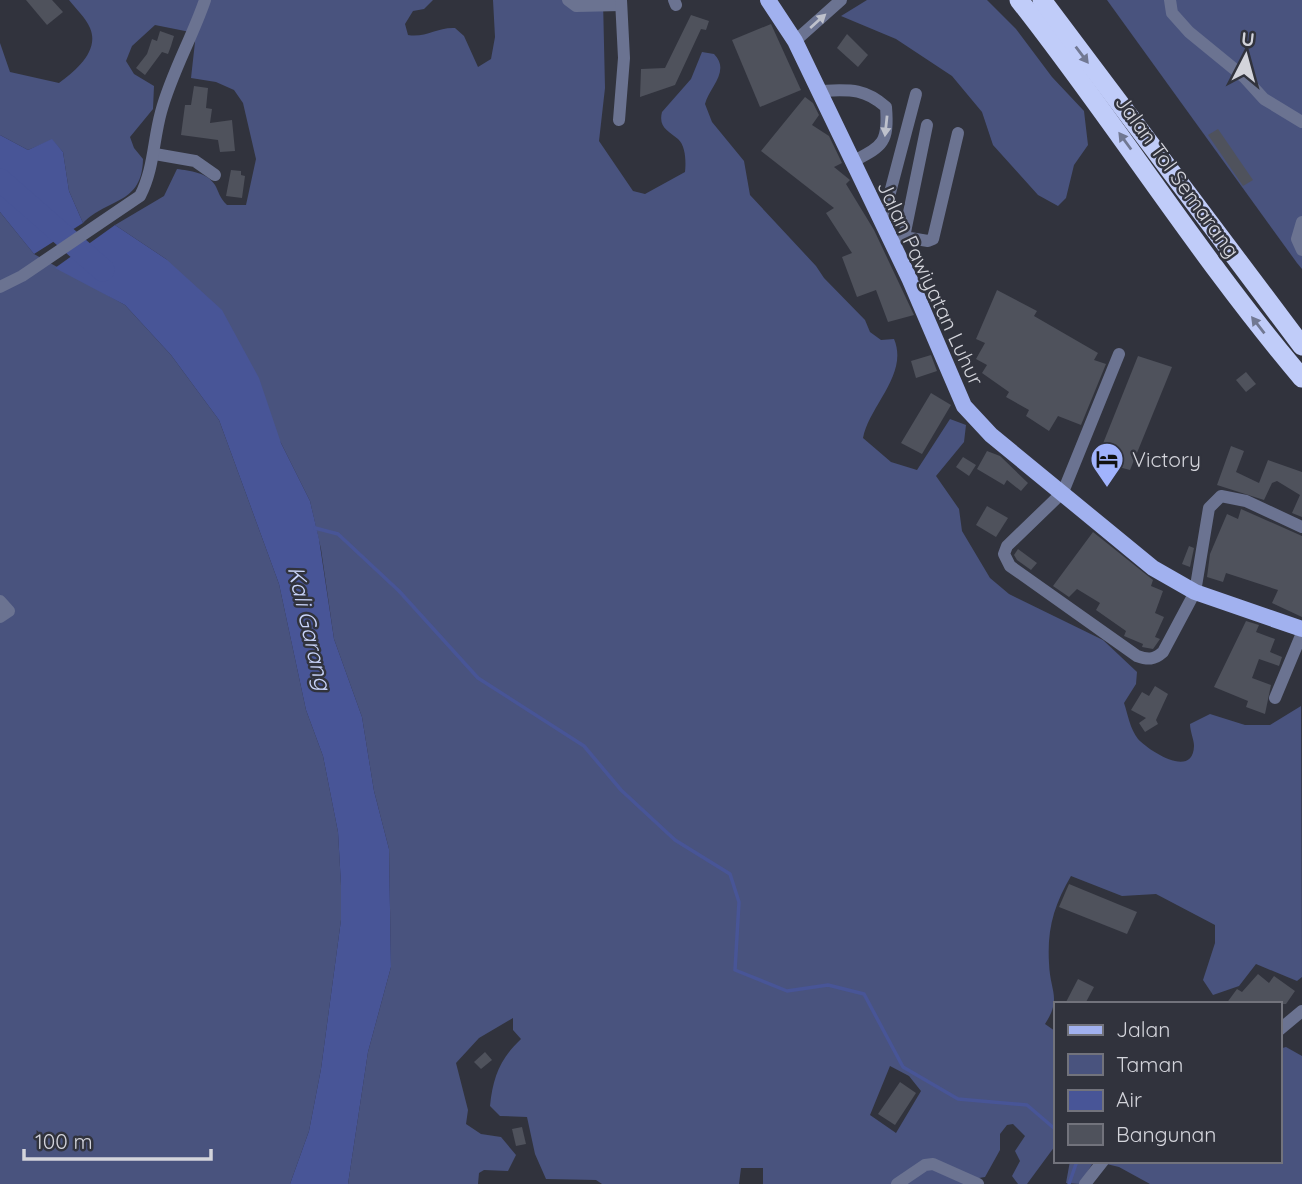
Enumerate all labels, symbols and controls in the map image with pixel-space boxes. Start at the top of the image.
one-way arrow [810,14,827,29]
north arrow [1211,21,1281,91]
text: U [1240,26,1256,52]
one-way arrow [1075,46,1089,64]
street label: Jalan Tol Semarang [1110,90,1246,262]
one-way arrow [880,116,891,138]
one-way arrow [1118,132,1132,150]
street label: Jalan Pawiyatan Luhur [872,176,990,390]
one-way arrow [1251,317,1266,334]
hotel icon: Victory [1088,440,1126,489]
place label: Victory [1132,446,1201,472]
water label: Kali Garang [282,563,339,694]
legend [1054,1002,1281,1163]
text: Jalan [1116,1016,1170,1042]
text: Taman [1116,1051,1183,1077]
text: Air [1116,1086,1142,1112]
scale bar [24,1118,212,1162]
text: Bangunan [1116,1121,1216,1147]
text: 100 m [35,1128,93,1154]

